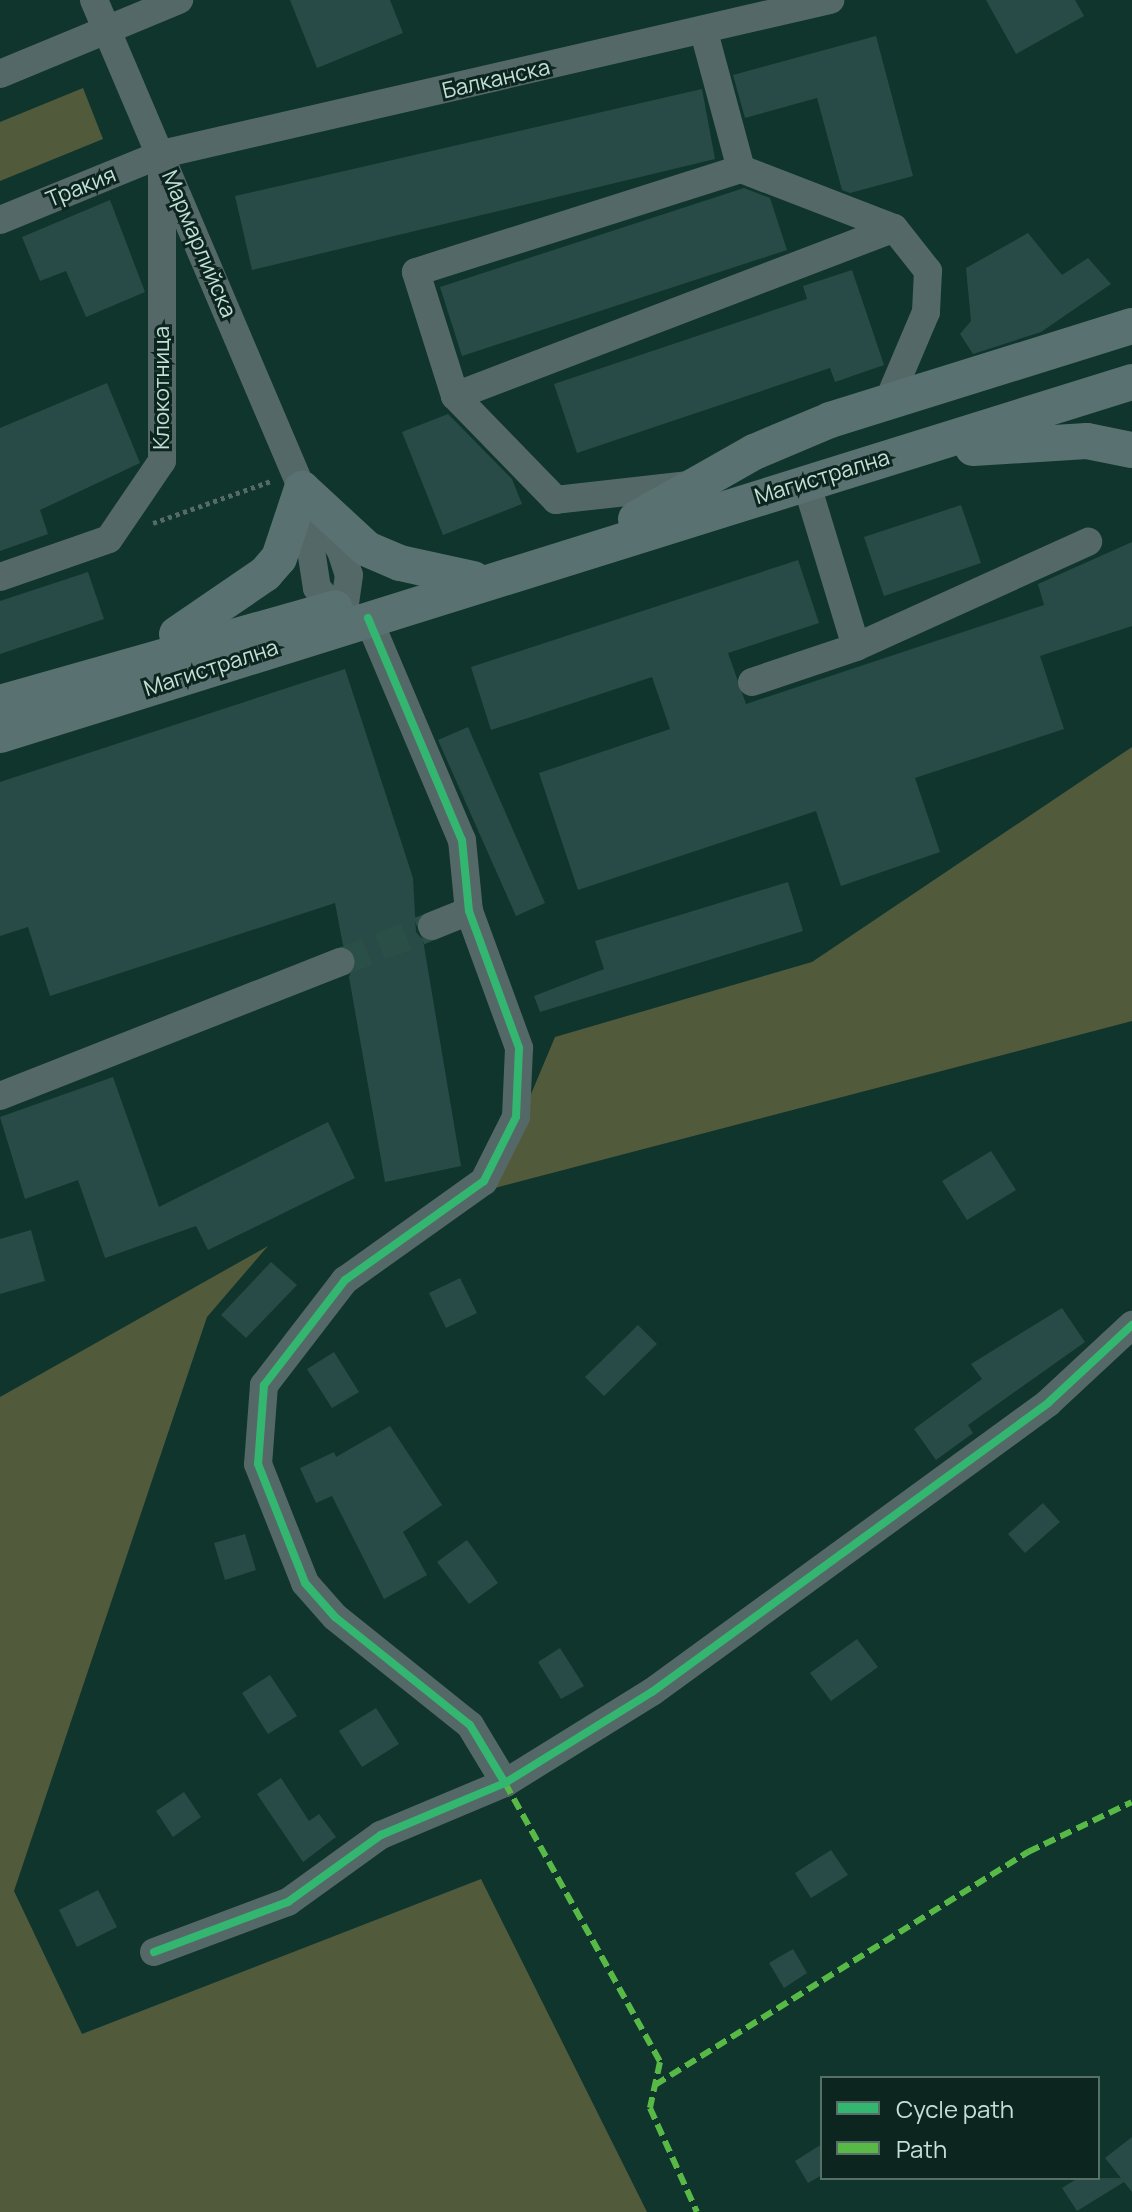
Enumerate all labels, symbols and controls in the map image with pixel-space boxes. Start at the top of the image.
street label: Балканска [440,54,552,104]
street label: Тракия [42,161,120,213]
street label: Мармарлийска [156,166,242,322]
street label: Клокотница [149,326,175,450]
street label: Магистрална [751,444,893,510]
street label: Магистрална [141,634,281,702]
legend [820,2076,1100,2180]
text: Cycle path [896,2092,1014,2125]
text: Path [896,2132,947,2165]

